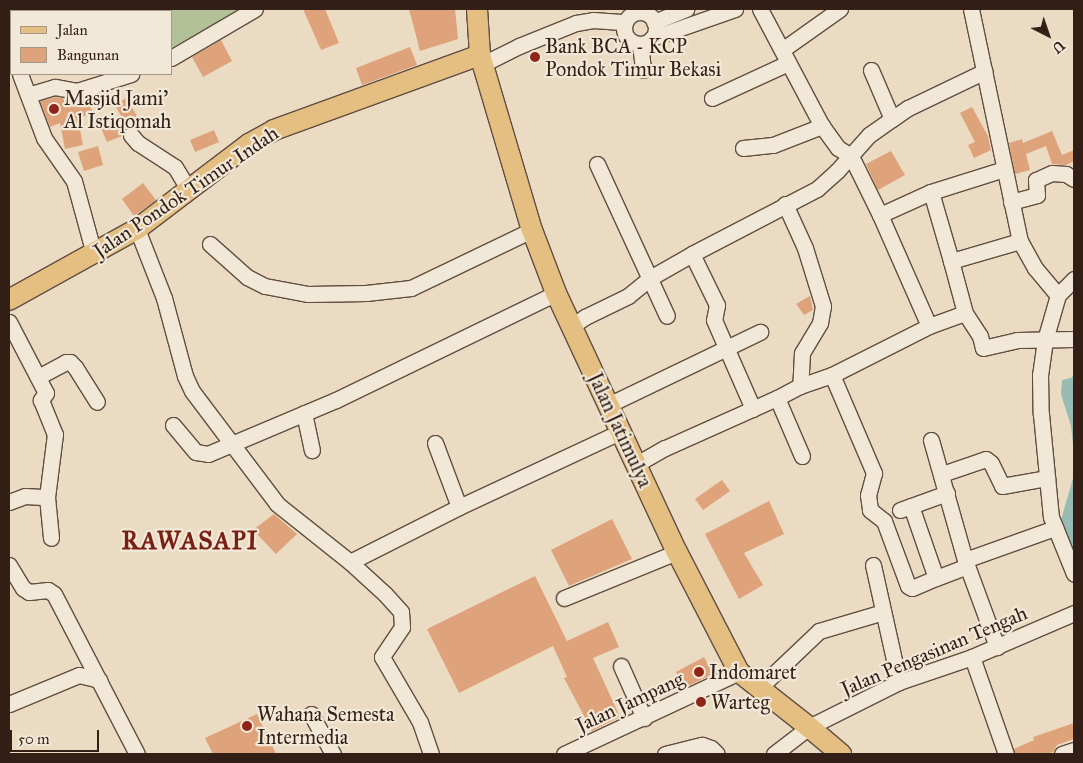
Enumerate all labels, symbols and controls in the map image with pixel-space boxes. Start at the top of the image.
legend [10,10,172,75]
north arrow [1023,10,1073,60]
text: Jalan [57,21,88,39]
place label: Bank BCA - KCP Pondok Timur Bekasi [545,34,721,81]
text: U [1048,37,1068,57]
text: Bangunan [57,46,119,64]
marker: Bank BCA - KCP Pondok Timur Bekasi [529,51,541,63]
place label: Masjid Jami' Al Istiqomah [64,86,171,133]
marker: Masjid Jami' Al Istiqomah [48,103,60,115]
street label: Jalan Pondok Timur Indah [89,121,283,263]
street label: Jalan Jatimulya [583,369,657,491]
district label: RAWASAPI [121,526,259,556]
street label: Jalan Pengasinan Tengah [837,601,1031,701]
place label: Indomaret [709,660,797,684]
marker: Indomaret [693,666,705,678]
street label: Jalan Jampang [572,667,688,737]
place label: Warteg [711,690,770,714]
marker: Warteg [695,696,707,708]
place label: Wahana Semesta Intermedia [257,702,394,749]
scale bar [12,720,101,752]
marker: Wahana Semesta Intermedia [241,720,253,732]
text: 50 m [18,730,50,748]

